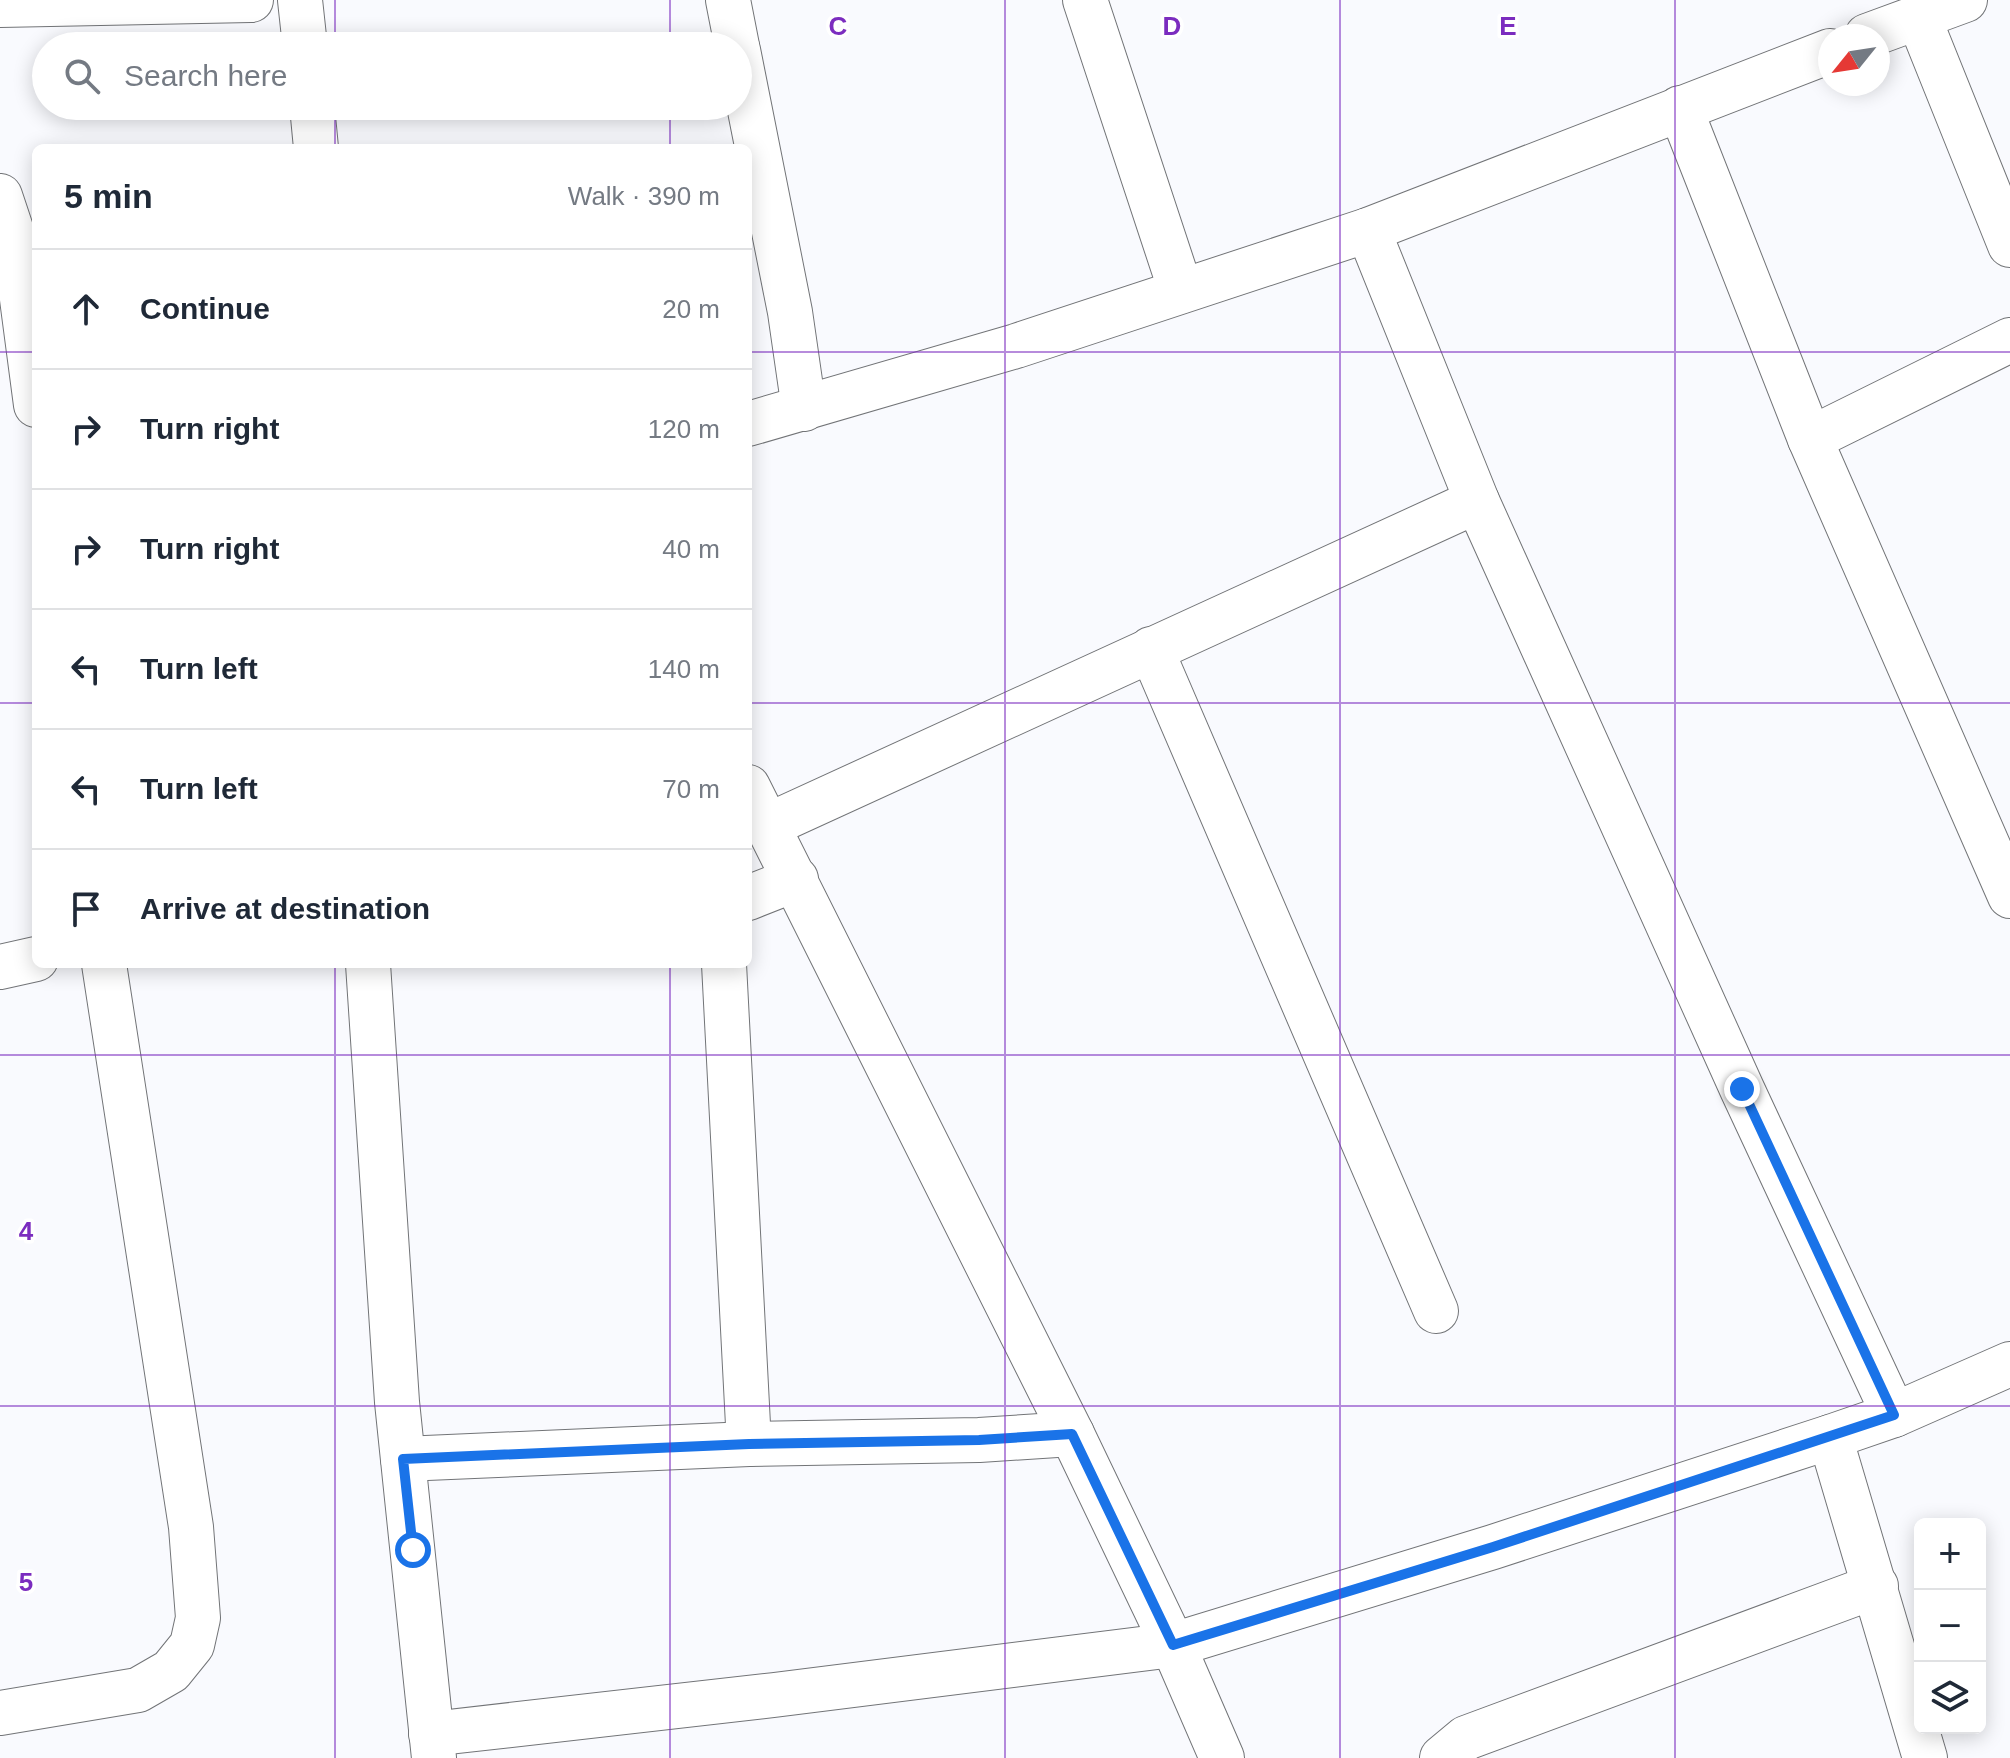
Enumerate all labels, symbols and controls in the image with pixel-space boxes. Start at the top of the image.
text: C [829,11,848,41]
text: D [1163,11,1181,41]
text: E [1499,11,1517,41]
north arrow [1818,24,1890,96]
search box [32,32,752,120]
icon: search [60,54,104,98]
text: Search here [124,59,287,92]
text: 5 min [64,177,153,215]
text: Walk · 390 m [568,181,720,211]
icon: ahead [64,287,108,331]
text: Continue [140,292,270,325]
text: 20 m [662,294,720,324]
icon: right [64,407,108,451]
text: Turn right [140,412,279,445]
text: 120 m [648,414,720,444]
icon: right [64,527,108,571]
text: Turn right [140,532,279,565]
text: 40 m [662,534,720,564]
icon: left [64,647,108,691]
text: Turn left [140,652,258,685]
text: 140 m [648,654,720,684]
icon: left [64,767,108,811]
text: Turn left [140,772,258,805]
text: 70 m [662,774,720,804]
icon: arrive [64,887,108,931]
text: Arrive at destination [140,892,430,925]
route end [1724,1071,1760,1107]
text: 4 [19,1216,34,1246]
map controls [1914,1518,1986,1734]
button: + [1914,1518,1986,1590]
route start [395,1532,431,1568]
text: 5 [19,1567,33,1597]
button: − [1914,1590,1986,1662]
button: layers [1914,1662,1986,1734]

